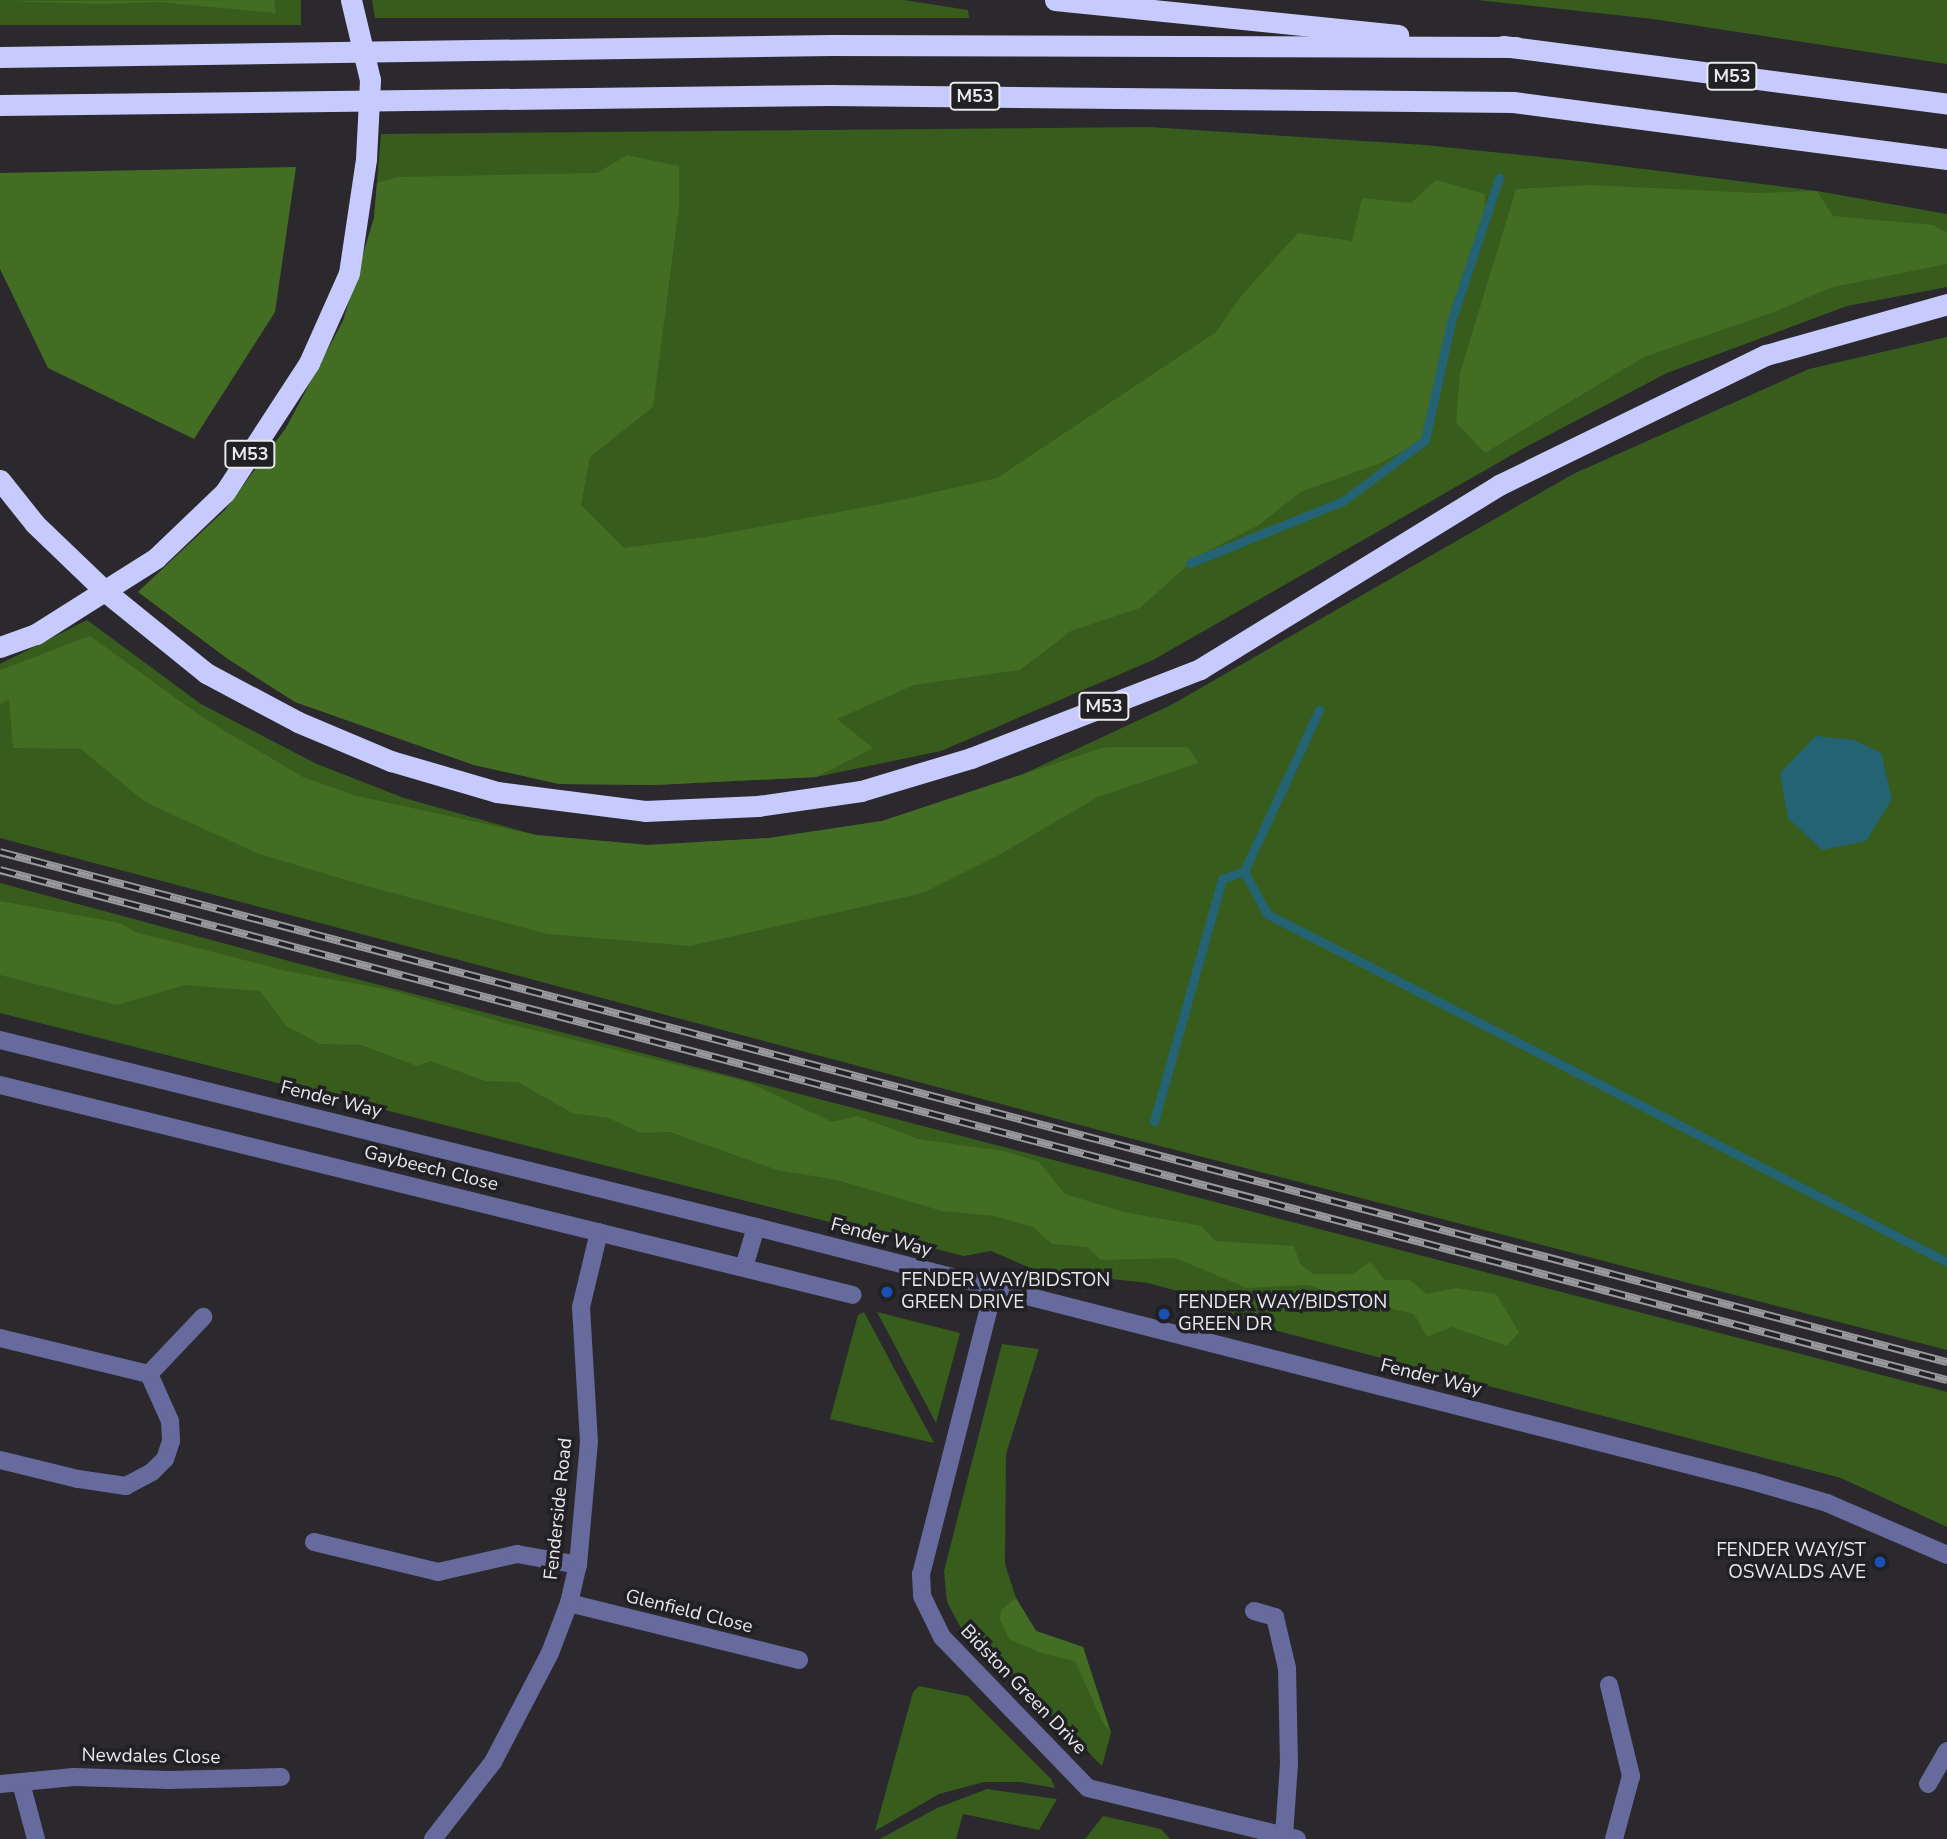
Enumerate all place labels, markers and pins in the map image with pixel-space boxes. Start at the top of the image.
place label: FENDER WAY/BIDSTON GREEN DRIVE [901,1270,1110,1314]
marker: FENDER WAY/BIDSTON GREEN DRIVE [879,1284,895,1300]
place label: FENDER WAY/BIDSTON GREEN DR [1178,1292,1387,1336]
marker: FENDER WAY/BIDSTON GREEN DR [1156,1306,1172,1322]
place label: FENDER WAY/ST OSWALDS AVE [1716,1540,1866,1584]
marker: FENDER WAY/ST OSWALDS AVE [1872,1554,1888,1570]

